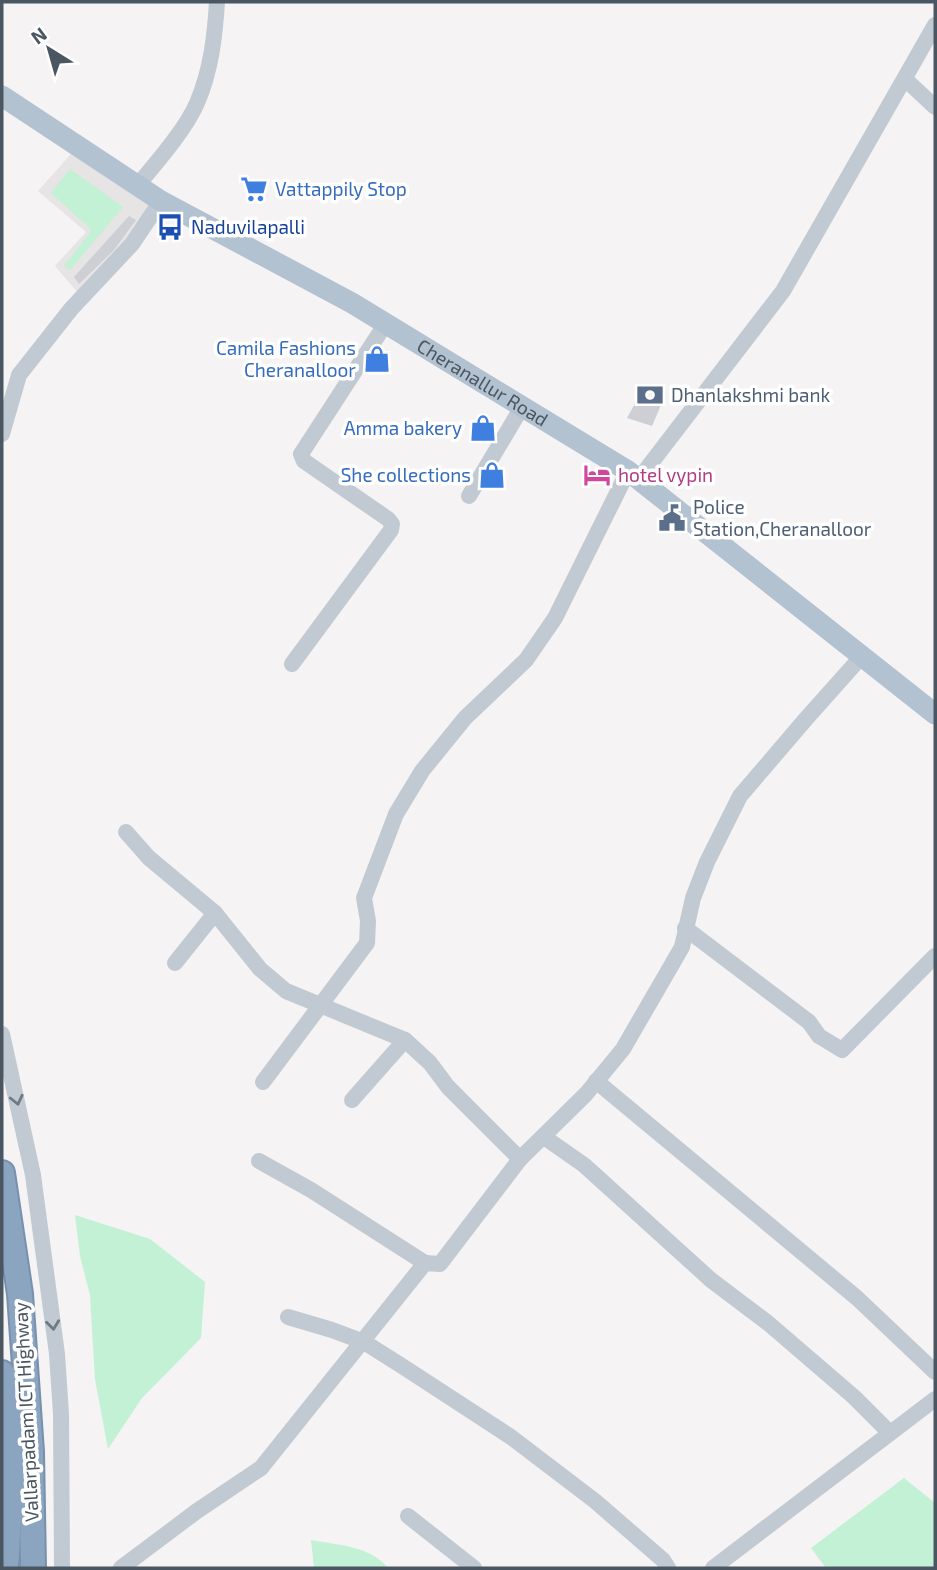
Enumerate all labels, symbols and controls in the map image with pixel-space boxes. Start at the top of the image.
north arrow [14,14,84,84]
text: N [26,22,51,48]
supermarket icon: Vattappily Stop [239,174,269,204]
place label: Vattappily Stop [275,177,407,200]
bus stop icon: Naduvilapalli [155,212,185,242]
place label: Naduvilapalli [191,215,305,238]
street label: Cheranallur Road [413,334,553,431]
place label: Camila Fashions Cheranalloor [216,336,356,381]
shop icon: Camila Fashions Cheranalloor [362,344,392,374]
bank icon: Dhanlakshmi bank [635,380,665,410]
place label: Dhanlakshmi bank [671,383,830,406]
shop icon: Amma bakery [468,413,498,443]
place label: Amma bakery [344,416,462,439]
shop icon: She collections [477,460,507,490]
hotel icon: hotel vypin [582,460,612,490]
place label: She collections [341,463,471,486]
place label: hotel vypin [618,463,713,486]
place label: Police Station,Cheranalloor [693,495,872,540]
public building icon: Police Station,Cheranalloor [657,503,687,533]
one-way arrow [9,1094,23,1106]
street label: Vallarpadam ICT Highway [8,1301,43,1523]
one-way arrow [46,1319,61,1330]

